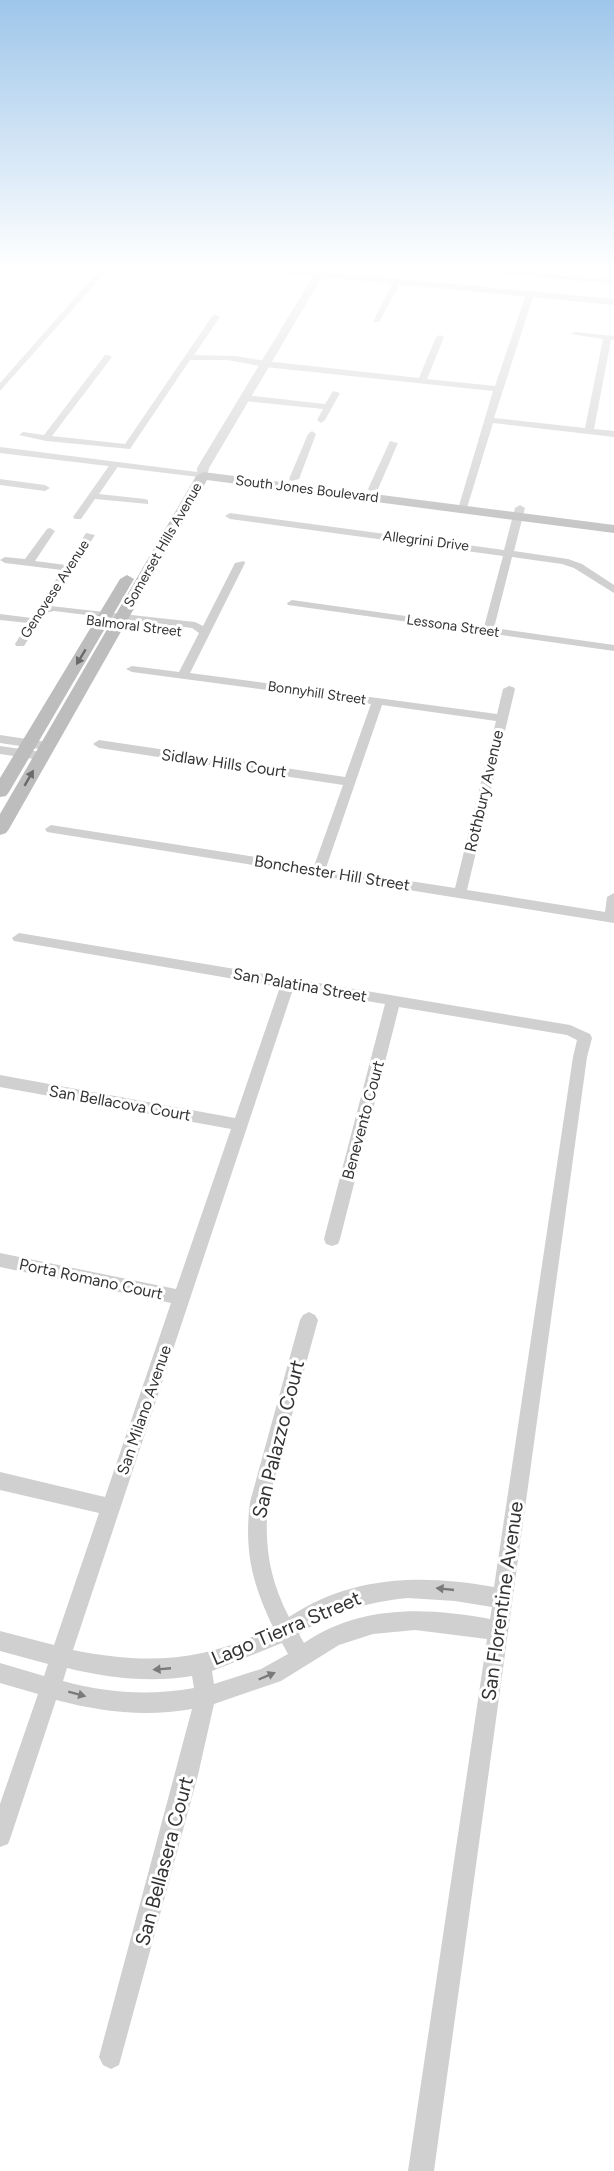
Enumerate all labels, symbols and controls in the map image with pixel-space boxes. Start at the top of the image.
street label: South Jones Boulevard [234,472,380,506]
street label: Somerset Hills Avenue [120,479,206,610]
street label: Allegrini Drive [382,527,470,555]
street label: Genovese Avenue [17,536,93,641]
street label: Lessona Street [405,611,501,641]
street label: Balmoral Street [85,612,183,640]
one-way arrow [76,649,87,665]
street label: Bonnyhill Street [267,678,367,708]
street label: Rothbury Avenue [461,728,507,854]
street label: Sidlaw Hills Court [160,745,288,781]
one-way arrow [23,769,33,786]
street label: Bonchester Hill Street [253,851,411,895]
street label: San Palatina Street [232,964,368,1006]
street label: Benevento Court [338,1059,388,1181]
street label: San Bellacova Court [48,1081,192,1125]
street label: Porta Romano Court [17,1254,165,1304]
street label: San Milano Avenue [113,1342,175,1477]
street label: San Palazzo Court [247,1357,309,1521]
street label: San Florentine Avenue [476,1500,528,1702]
one-way arrow [436,1584,455,1594]
street label: Lago Tierra Street [208,1586,364,1670]
one-way arrow [152,1664,171,1674]
one-way arrow [258,1671,276,1680]
one-way arrow [68,1689,86,1699]
street label: San Bellasera Court [130,1774,198,1948]

